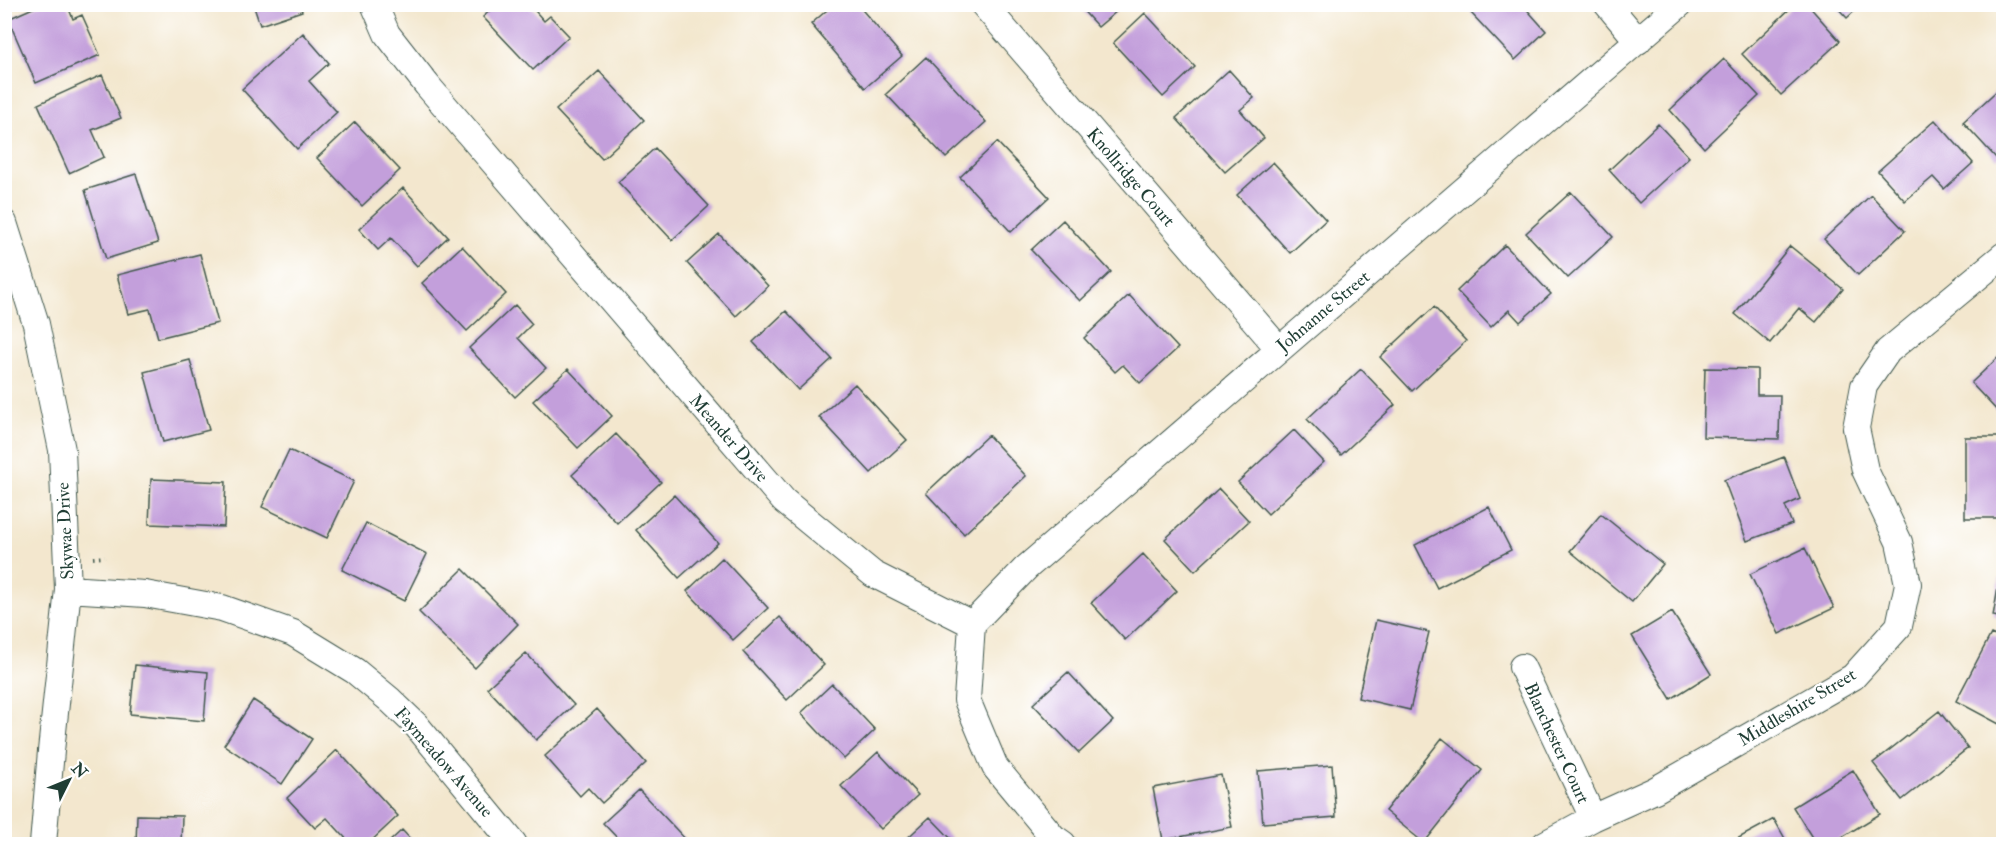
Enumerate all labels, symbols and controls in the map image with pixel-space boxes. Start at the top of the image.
street label: Knollridge Court [1081,123,1180,232]
street label: Johnanne Street [1271,266,1375,358]
street label: Meander Drive [684,390,773,487]
street label: Skywae Drive [51,481,80,580]
street label: Middleshire Street [1734,663,1861,752]
street label: Blanchester Court [1518,679,1595,808]
street label: Faymeadow Avenue [389,702,498,823]
north arrow [39,750,99,810]
text: N [66,758,92,783]

